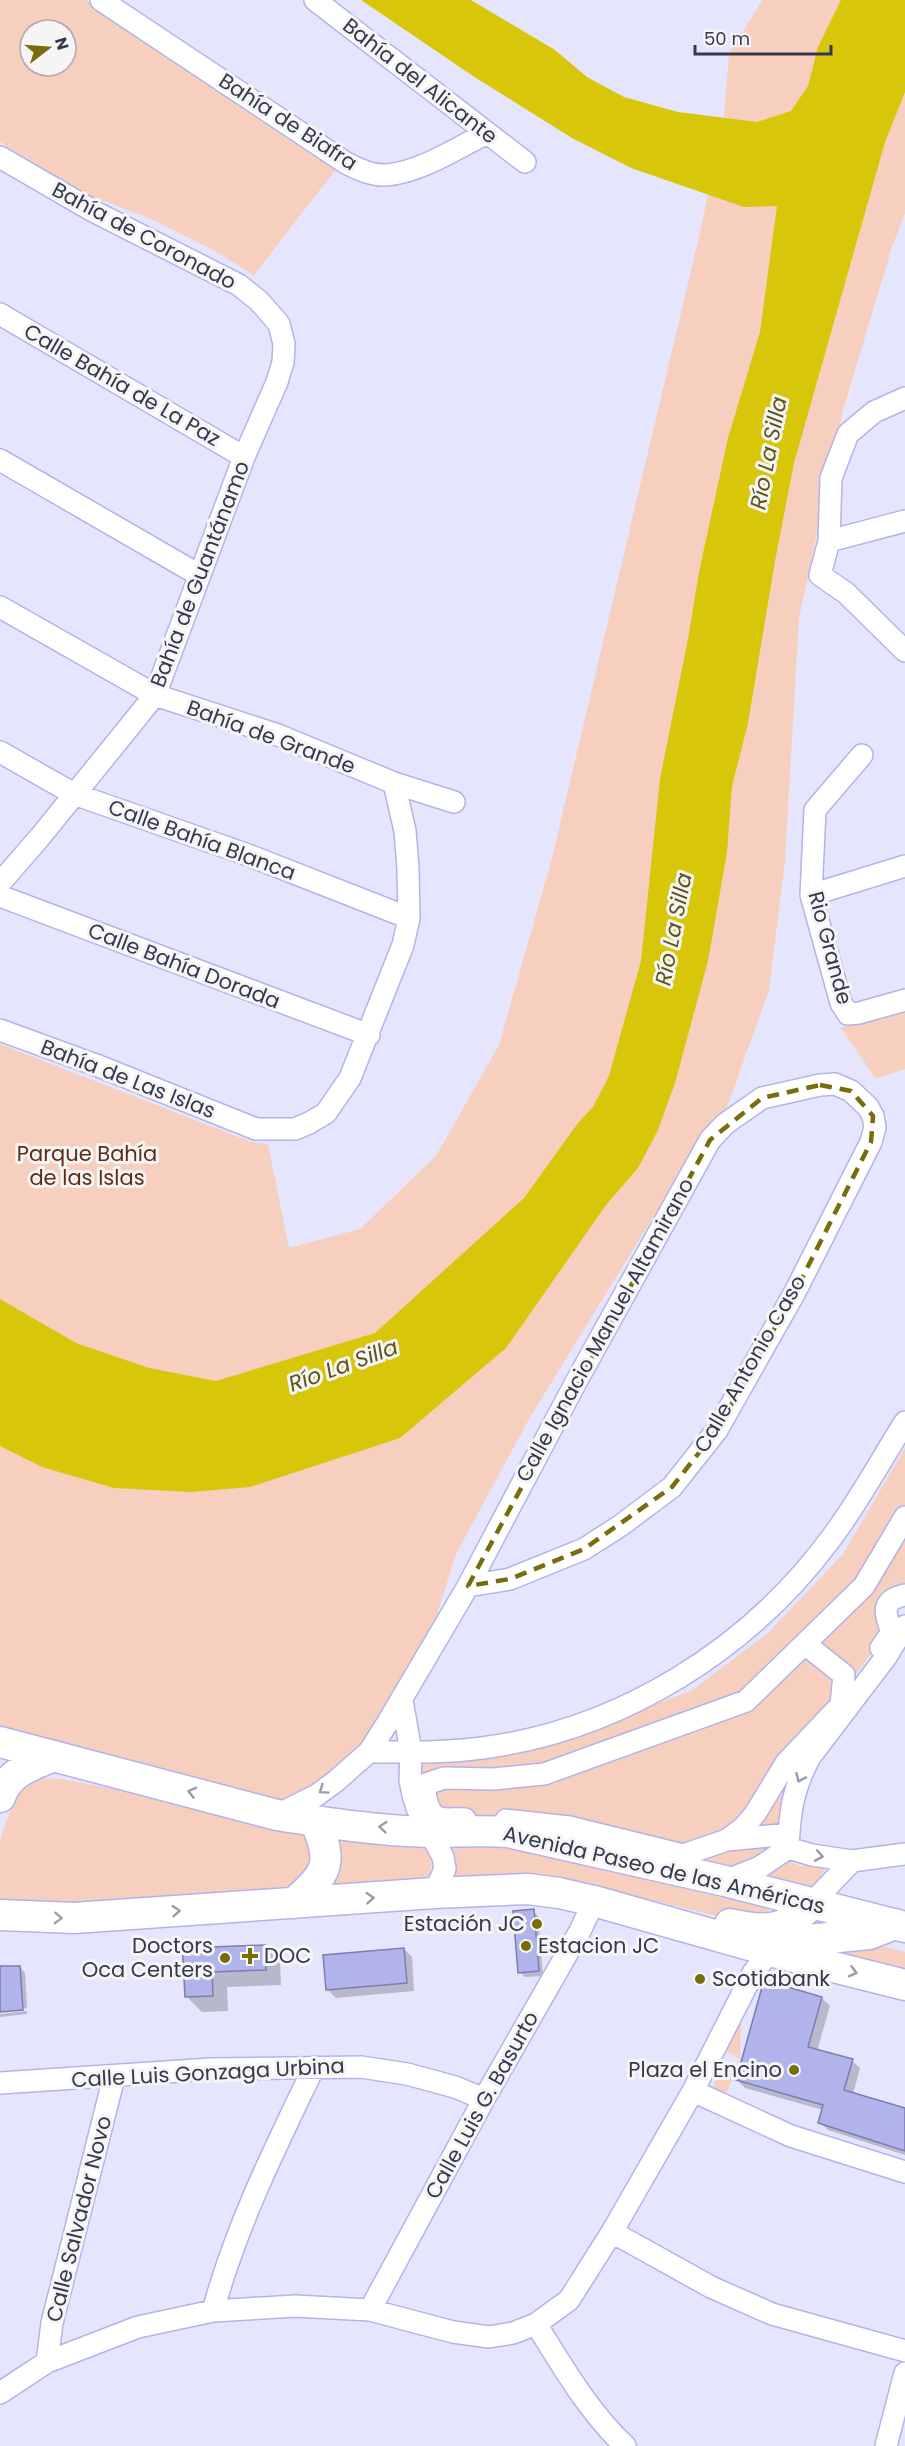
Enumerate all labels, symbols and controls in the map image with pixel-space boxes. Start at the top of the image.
street label: Bahía del Alicante [337,11,504,150]
north arrow [18,18,78,78]
scale bar [695,18,832,56]
text: 50 m [704,26,750,51]
text: N [49,35,75,53]
street label: Bahía de Biafra [213,66,363,177]
street label: Bahía de Coronado [47,175,241,296]
street label: Calle Bahía de La Paz [19,316,226,453]
water label: Río La Silla [742,394,795,512]
street label: Bahía de Guantánamo [143,456,256,691]
street label: Bahía de Grande [183,693,359,780]
street label: Calle Bahía Blanca [104,792,300,887]
water label: Río La Silla [647,870,700,988]
street label: Rio Grande [801,888,860,1008]
street label: Calle Bahía Dorada [84,916,284,1016]
street label: Bahía de Las Islas [37,1032,220,1125]
park label: Parque Bahía de las Islas [17,1139,157,1192]
street label: Calle Ignacio Manuel Altamirano [509,1173,700,1487]
street label: Calle Antonio Caso [687,1270,812,1458]
water label: Río La Silla [284,1331,402,1400]
one-way arrow [795,1771,807,1782]
one-way arrow [319,1783,330,1794]
one-way arrow [187,1787,197,1800]
street label: Avenida Paseo de las Américas [500,1818,828,1921]
one-way arrow [379,1821,388,1834]
one-way arrow [815,1850,824,1862]
one-way arrow [366,1891,375,1904]
one-way arrow [171,1905,180,1918]
place label: Estación JC [404,1909,525,1938]
one-way arrow [54,1911,63,1924]
marker: Estación JC [530,1917,544,1931]
place label: Doctors Oca Centers [82,1931,213,1984]
place label: Estacion JC [538,1931,659,1960]
marker: Estacion JC [519,1939,533,1953]
place label: DOC [264,1941,312,1970]
marker: DOC [241,1947,259,1965]
marker: Doctors Oca Centers [218,1951,232,1965]
place label: Scotiabank [712,1964,830,1993]
one-way arrow [848,1964,858,1977]
marker: Scotiabank [693,1972,707,1986]
street label: Calle Luis G. Basurto [418,2006,545,2204]
street label: Calle Luis Gonzaga Urbina [71,2051,345,2094]
place label: Plaza el Encino [628,2055,782,2084]
marker: Plaza el Encino [787,2063,801,2077]
street label: Calle Salvador Novo [39,2113,118,2325]

